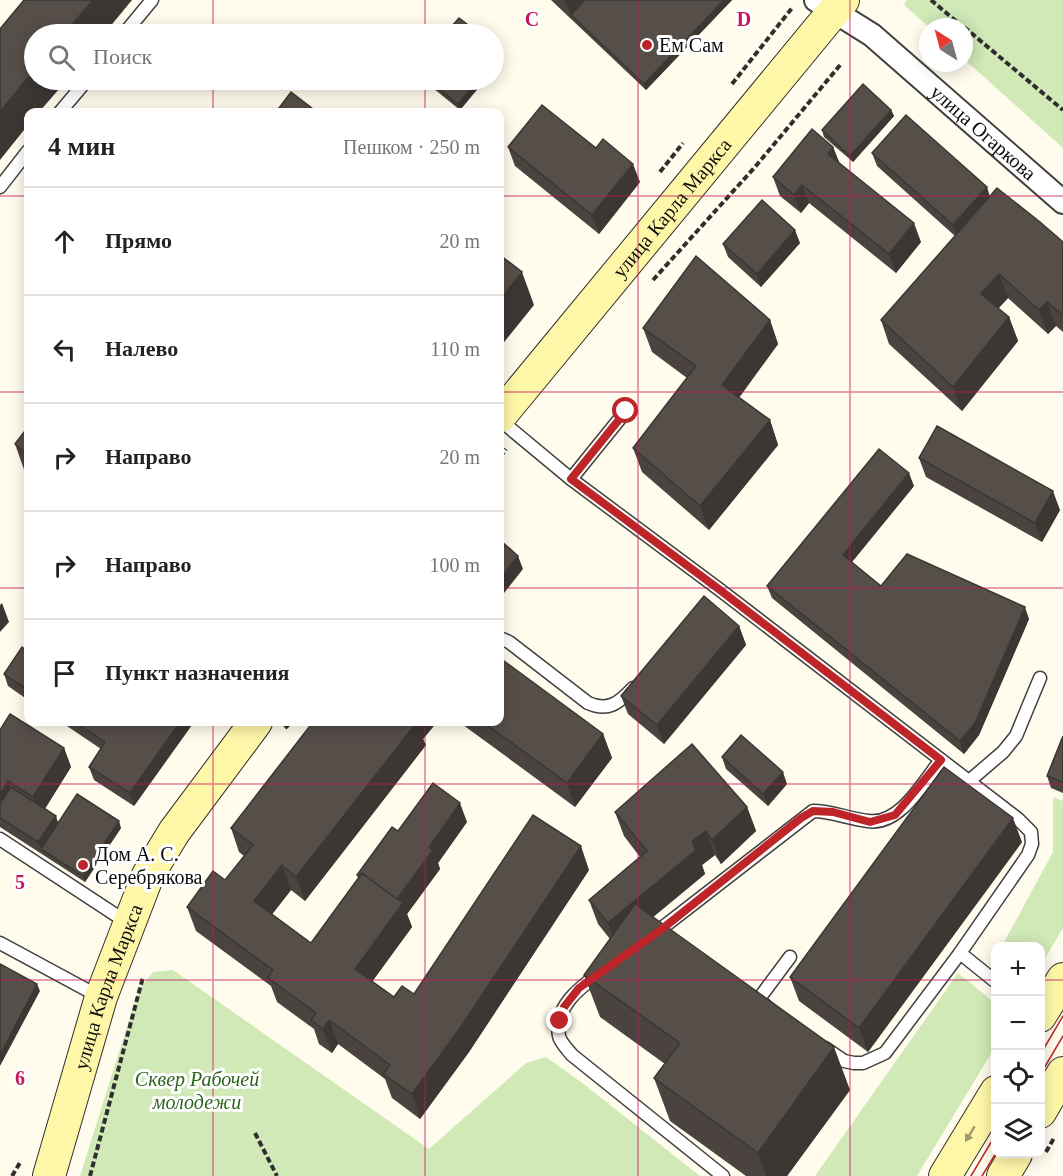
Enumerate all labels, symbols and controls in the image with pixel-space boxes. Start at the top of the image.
text: C [525,8,539,30]
text: D [737,8,751,30]
north arrow [919,18,973,72]
search box [24,24,504,90]
place label: Ем Сам [659,34,724,56]
marker: Ем Сам [640,38,654,52]
icon: search [45,41,78,74]
text: Поиск [93,44,152,69]
street label: улица Огаркова [926,80,1041,184]
text: 4 мин [48,132,115,161]
street label: улица Карла Маркса [608,134,736,282]
text: Пешком · 250 m [343,136,480,158]
icon: ahead [48,225,81,258]
text: Прямо [105,228,172,253]
text: 20 m [439,230,480,252]
icon: left [48,333,81,366]
text: Налево [105,336,178,361]
text: 110 m [430,338,480,360]
route start [612,397,638,423]
icon: right [48,441,81,474]
text: Направо [105,444,191,469]
text: 20 m [439,446,480,468]
icon: right [48,549,81,582]
text: Направо [105,552,191,577]
text: 100 m [429,554,480,576]
icon: arrive [48,657,81,690]
text: Пункт назначения [105,660,290,685]
place label: Дом А. С. Серебрякова [95,843,203,889]
marker: Дом А. С. Серебрякова [76,858,90,872]
text: 5 [15,871,25,893]
street label: улица Карла Маркса [69,901,147,1073]
map controls [991,942,1045,1158]
button: + [991,942,1045,996]
button: − [991,996,1045,1050]
route end [546,1007,572,1033]
button: locate [991,1050,1045,1104]
text: 6 [15,1067,25,1089]
park label: Сквер Рабочей молодежи [135,1068,259,1113]
button: layers [991,1104,1045,1158]
one-way arrow [965,1126,976,1142]

